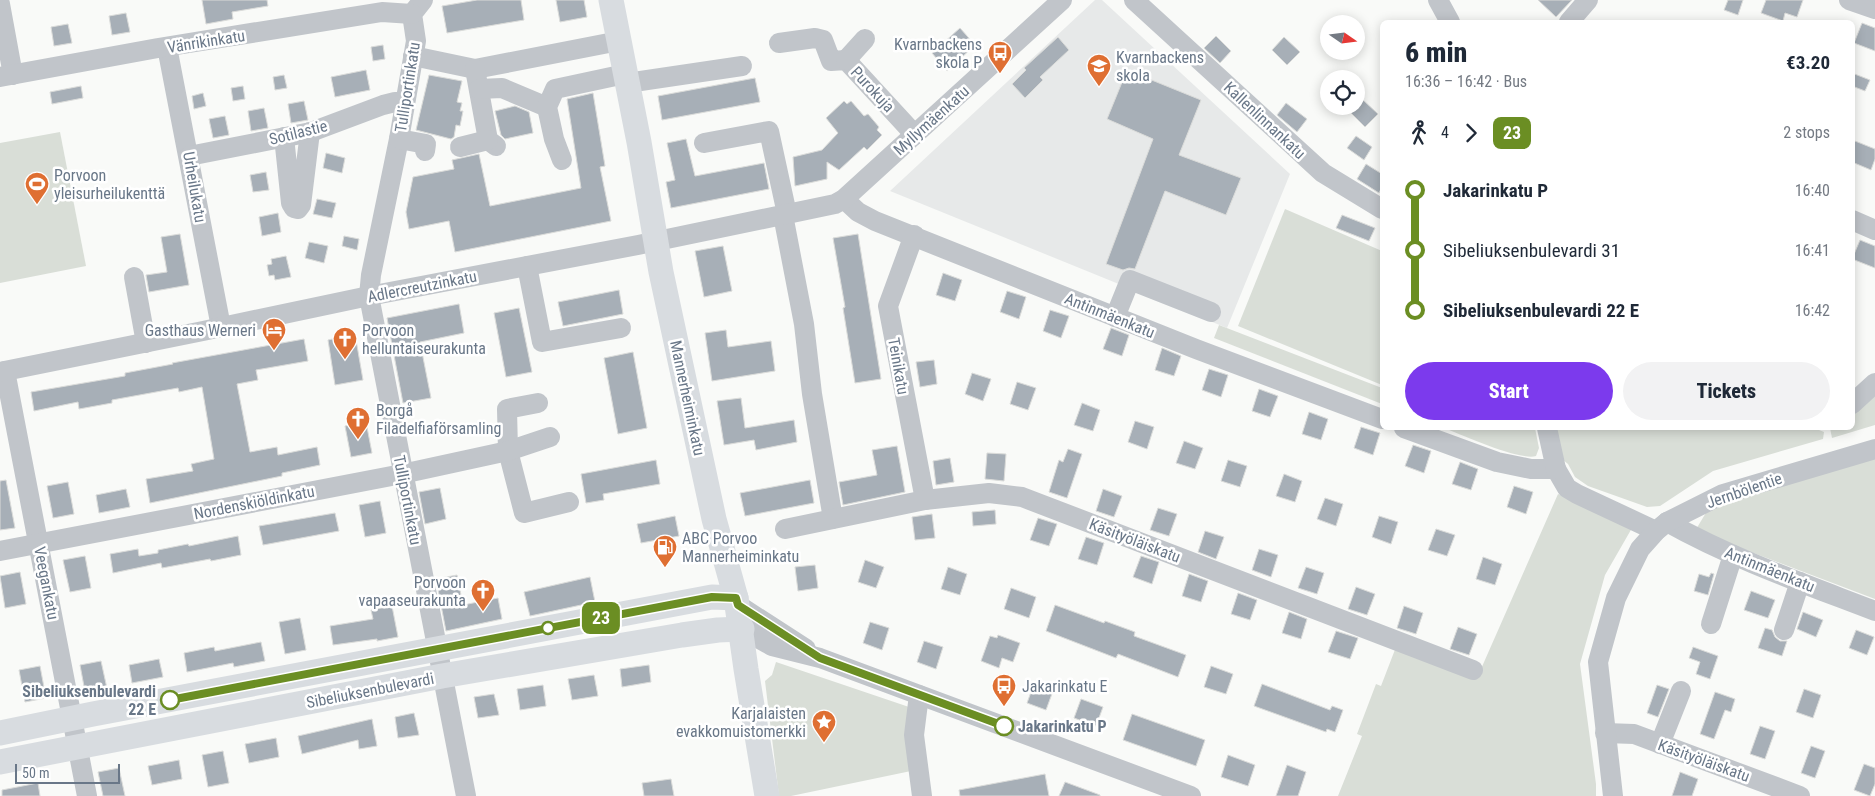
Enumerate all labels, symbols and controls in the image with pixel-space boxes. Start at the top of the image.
north arrow [1320,15,1365,60]
map controls [1320,15,1365,115]
street label: Vänrikinkatu [166,26,246,57]
place label: Kvarnbackens skola P [894,35,982,72]
text: 6 min [1405,36,1467,69]
bus stop icon: Kvarnbackens skola P [987,40,1013,74]
street label: Tulliportinkatu [391,41,424,134]
place label: Kvarnbackens skola [1116,48,1204,85]
text: €3.20 [1786,51,1830,74]
school or university icon: Kvarnbackens skola [1086,53,1112,87]
street label: Purokuja [847,63,899,116]
button: locate [1320,70,1365,115]
text: 16:36 – 16:42 · Bus [1405,72,1527,91]
street label: Kallenlinnankatu [1220,78,1309,163]
street label: Myllymäenkatu [890,82,973,159]
street label: Sotilastie [267,116,329,149]
icon: walk [1405,119,1433,147]
icon: forward [1457,119,1485,147]
text: 23 [1503,122,1521,143]
text: 4 [1441,123,1449,142]
text: 2 stops [1783,123,1830,142]
street label: Urheilukatu [179,150,210,224]
place label: Porvoon yleisurheilukenttä [54,166,165,203]
sports icon: Porvoon yleisurheilukenttä [24,171,50,205]
text: Jakarinkatu P [1443,179,1548,202]
text: 16:40 [1795,181,1830,200]
text: Sibeliuksenbulevardi 31 [1443,239,1620,262]
text: 16:41 [1795,241,1830,260]
street label: Adlercreutzinkatu [366,267,478,306]
street label: Antinmäenkatu [1062,289,1158,342]
text: Sibeliuksenbulevardi 22 E [1443,299,1639,322]
text: 16:42 [1795,301,1830,320]
hotel icon: Gasthaus Werneri [261,317,287,351]
place label: Gasthaus Werneri [145,321,256,340]
place label: Porvoon helluntaiseurakunta [362,321,486,358]
church icon: Porvoon helluntaiseurakunta [332,326,358,360]
street label: Teinikatu [884,336,913,396]
street label: Mannerheiminkatu [666,339,709,457]
button: Start [1405,362,1613,420]
button: Tickets [1623,362,1830,420]
place label: Borgå Filadelfiaförsamling [376,401,501,438]
church icon: Borgå Filadelfiaförsamling [345,406,371,440]
street label: Tulliportinkatu [389,454,426,547]
street label: Jernbölentie [1704,469,1784,512]
street label: Nordenskiöldinkatu [192,481,316,523]
street label: Käsityöläiskatu [1086,514,1183,567]
place label: ABC Porvoo Mannerheiminkatu [682,529,799,566]
fuel station icon: ABC Porvoo Mannerheiminkatu [652,534,678,568]
street label: Antinmäenkatu [1722,543,1818,596]
street label: Veegankatu [30,545,63,621]
place label: Porvoon vapaaseurakunta [359,573,466,610]
church icon: Porvoon vapaaseurakunta [470,578,496,612]
line badge: 23 [578,602,624,634]
text: 23 [592,607,610,628]
unlabelled marker [541,621,555,635]
street label: Sibeliuksenbulevardi [305,669,436,712]
bus stop icon: Jakarinkatu E [991,673,1017,707]
place label: Jakarinkatu E [1022,677,1108,696]
place label: Sibeliuksenbulevardi 22 E [22,682,156,719]
marker: Sibeliuksenbulevardi 22 E [160,690,180,710]
place label: Karjalaisten evakkomuistomerkki [676,704,806,741]
place icon: Karjalaisten evakkomuistomerkki [811,709,837,743]
marker: Jakarinkatu P [994,716,1014,736]
place label: Jakarinkatu P [1018,717,1107,736]
street label: Käsityöläiskatu [1655,735,1752,786]
scale bar [15,761,120,784]
text: 50 m [22,765,50,781]

